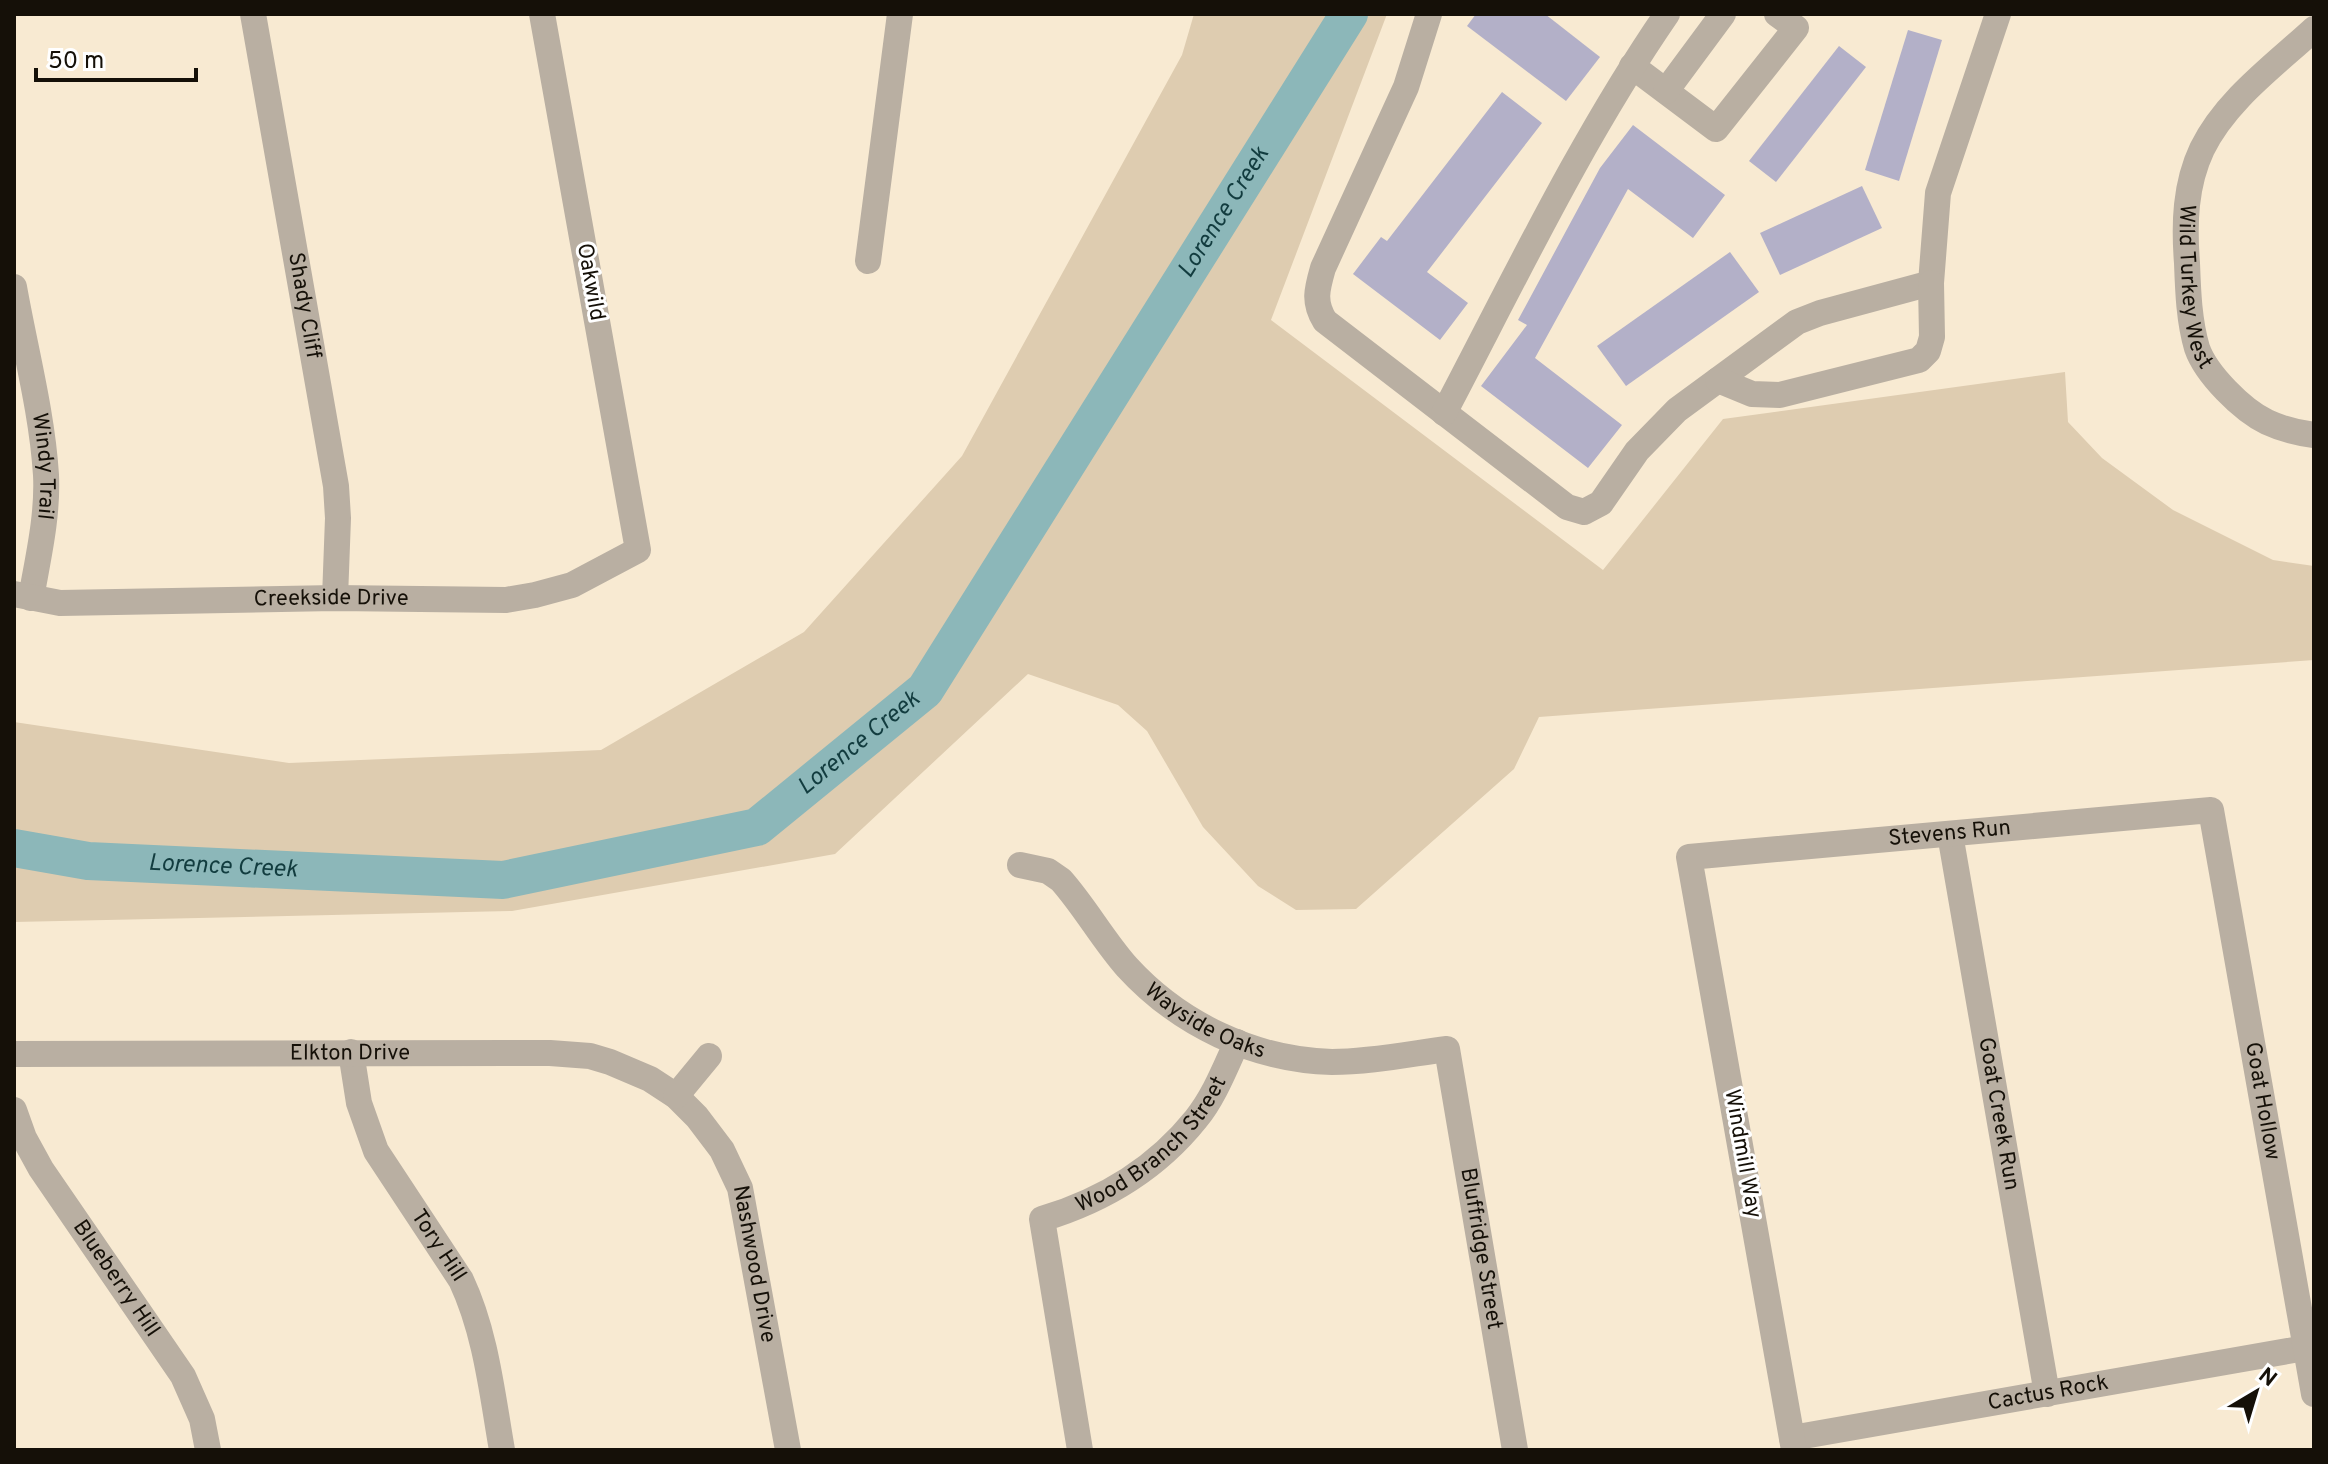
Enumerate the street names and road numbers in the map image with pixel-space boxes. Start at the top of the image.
street label: Wild Turkey West [2172,203,2218,374]
street label: Oakwild [570,241,610,323]
street label: Shady Cliff [282,250,327,361]
street label: Windy Trail [25,411,60,521]
street label: Creekside Drive [253,584,409,613]
street label: Stevens Run [1887,815,2012,852]
street label: Wayside Oaks [1139,977,1269,1065]
street label: Goat Creek Run [1972,1035,2025,1192]
street label: Elkton Drive [290,1040,410,1067]
street label: Goat Hollow [2239,1040,2286,1162]
street label: Wood Branch Street [1072,1072,1233,1219]
street label: Windmill Way [1717,1087,1767,1221]
street label: Bluffridge Street [1454,1166,1508,1332]
street label: Nashwood Drive [726,1183,782,1345]
street label: Tory Hill [405,1204,472,1287]
street label: Blueberry Hill [67,1215,166,1342]
street label: Cactus Rock [1986,1369,2111,1417]

